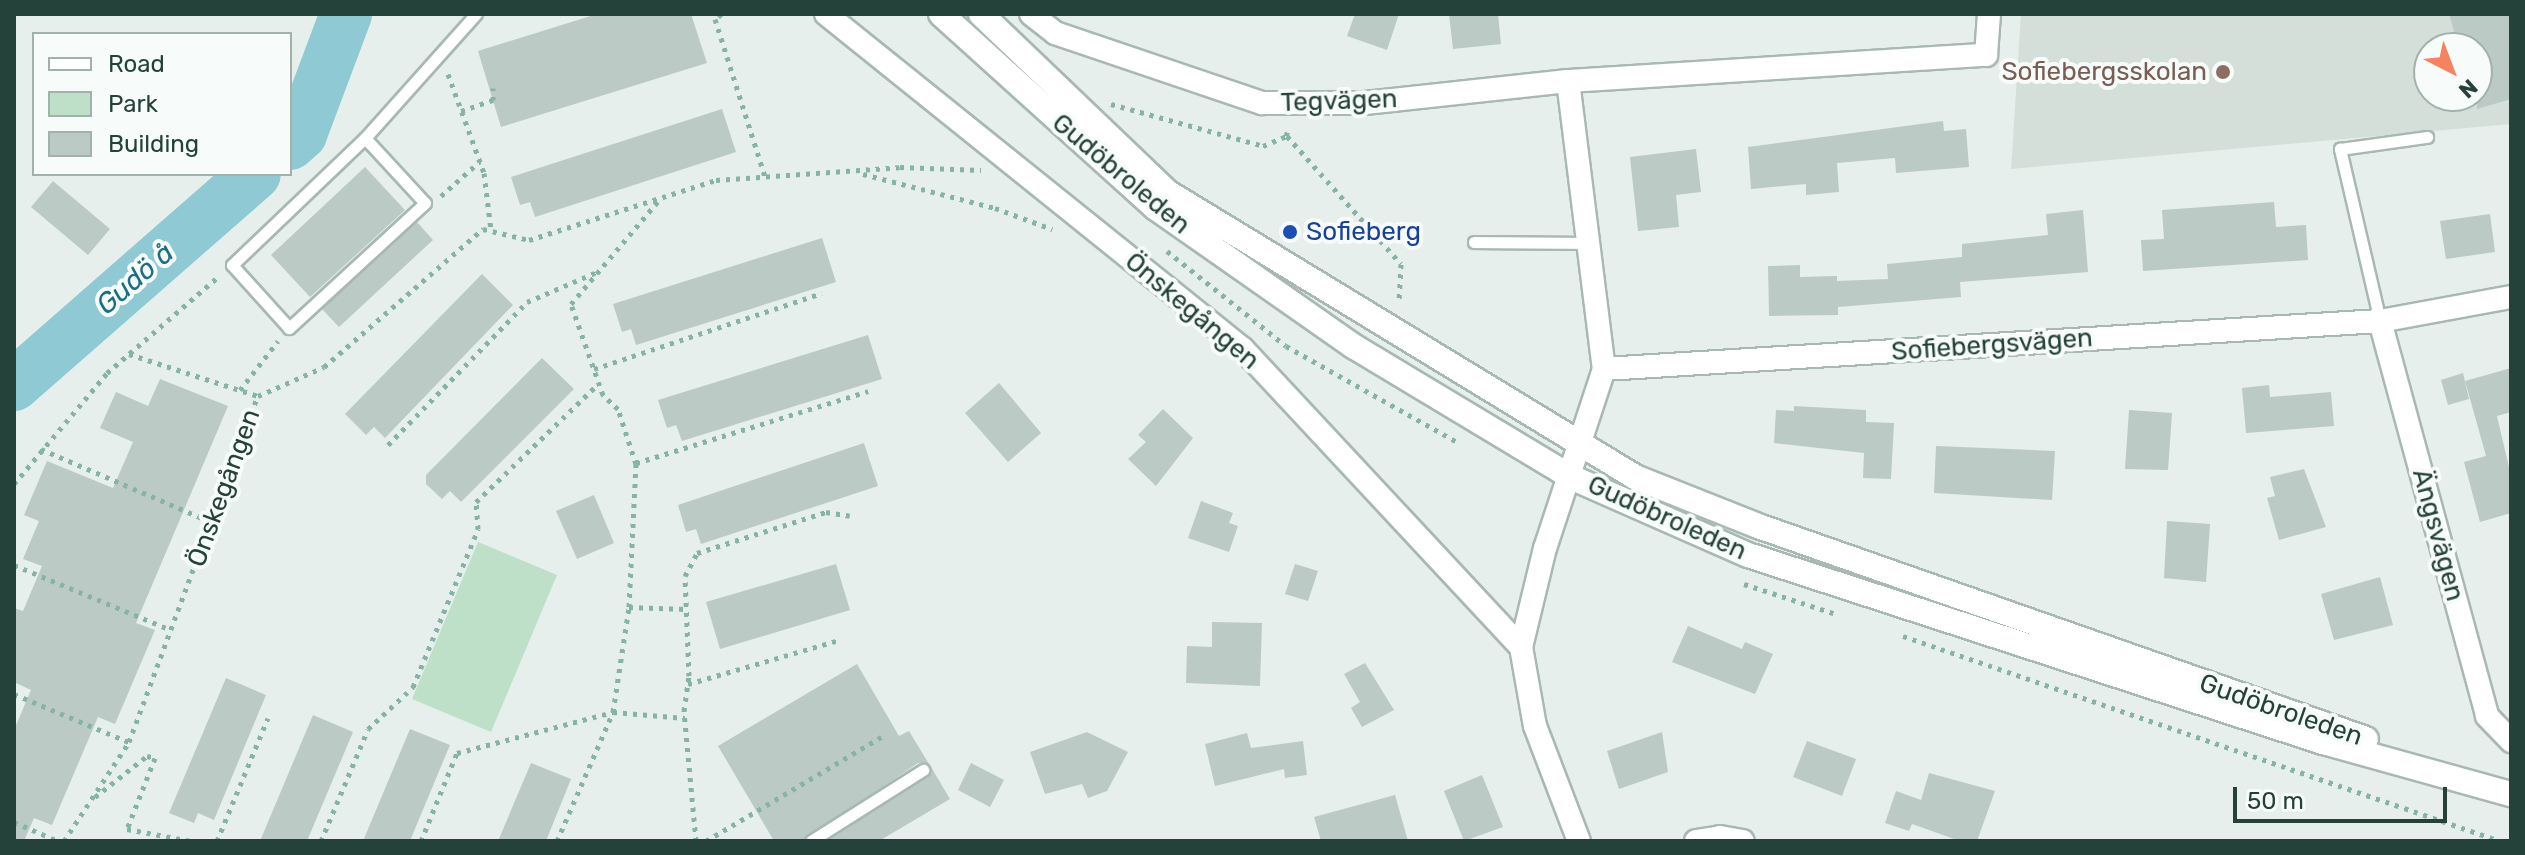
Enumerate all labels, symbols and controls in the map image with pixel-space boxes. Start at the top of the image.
legend [32,32,292,176]
north arrow [2413,32,2493,112]
text: Road [108,50,165,78]
place label: Sofiebergsskolan [2001,56,2207,88]
marker: Sofiebergsskolan [2214,63,2232,81]
text: N [2453,73,2483,104]
street label: Tegvägen [1280,83,1398,119]
text: Park [108,90,158,118]
street label: Gudöbroleden [1046,107,1196,241]
text: Building [108,130,199,158]
place label: Sofieberg [1306,216,1421,248]
marker: Sofieberg [1281,223,1299,241]
water label: Gudö å [89,236,181,322]
street label: Önskegången [1119,246,1265,376]
street label: Sofiebergsvägen [1890,322,2094,368]
street label: Önskegången [181,405,267,571]
street label: Ängsvägen [2405,465,2471,605]
street label: Gudöbroleden [1583,469,1751,567]
street label: Gudöbroleden [2195,668,2367,752]
scale bar [2237,771,2451,821]
text: 50 m [2247,787,2304,815]

